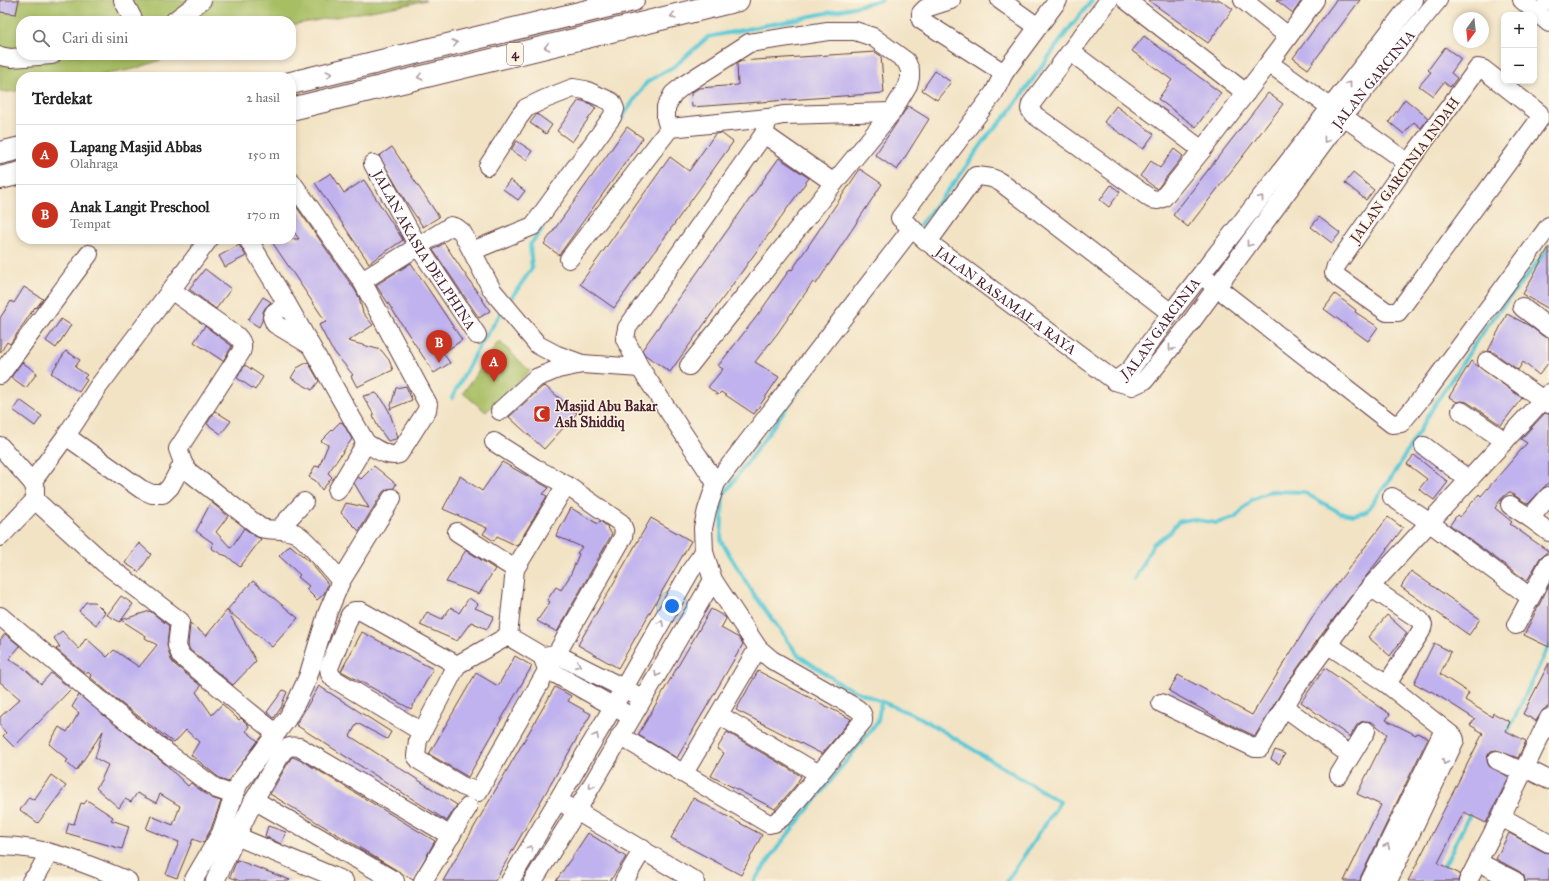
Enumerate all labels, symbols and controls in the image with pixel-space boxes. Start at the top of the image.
one-way arrow [670,11,677,20]
north arrow [1453,12,1489,48]
map controls [1501,12,1537,84]
button: + [1501,12,1537,48]
search box [16,16,296,60]
street label: JALAN GARCINIA [1327,26,1419,134]
icon: search [30,27,52,49]
text: Cari di sini [62,29,128,47]
one-way arrow [451,39,458,48]
one-way arrow [544,42,550,50]
road number: 4 [507,43,523,65]
button: − [1501,48,1537,84]
one-way arrow [326,70,332,78]
one-way arrow [417,73,424,81]
one-way arrow [1344,81,1351,88]
text: Terdekat [32,88,92,109]
text: 2 hasil [246,90,280,106]
street label: JALAN GARCINIA INDAH [1345,94,1464,248]
one-way arrow [1324,135,1331,142]
text: Lapang Masjid Abbas [70,138,202,156]
text: A [41,147,49,163]
text: 150 m [248,147,280,163]
text: Olahraga [70,156,118,172]
street label: JALAN AKASIA DELPHINA [368,165,480,333]
one-way arrow [1256,195,1263,202]
text: Anak Langit Preschool [70,198,210,216]
text: B [41,207,49,223]
text: 170 m [247,207,280,223]
text: Tempat [70,216,111,232]
one-way arrow [1246,240,1253,247]
street label: JALAN RASAMALA RAYA [930,241,1080,358]
street label: JALAN GARCINIA [1116,274,1204,385]
pin: B [426,330,452,363]
one-way arrow [1168,344,1175,351]
pin: A [481,349,507,382]
place label: Masjid Abu Bakar Ash Shiddiq [554,398,658,432]
mosque icon: Masjid Abu Bakar Ash Shiddiq [532,404,552,424]
your location [662,596,682,616]
one-way arrow [656,620,663,627]
one-way arrow [574,660,581,668]
one-way arrow [654,670,661,677]
one-way arrow [592,733,599,740]
one-way arrow [1442,757,1450,765]
one-way arrow [588,782,595,789]
one-way arrow [1382,843,1390,850]
one-way arrow [525,845,532,852]

